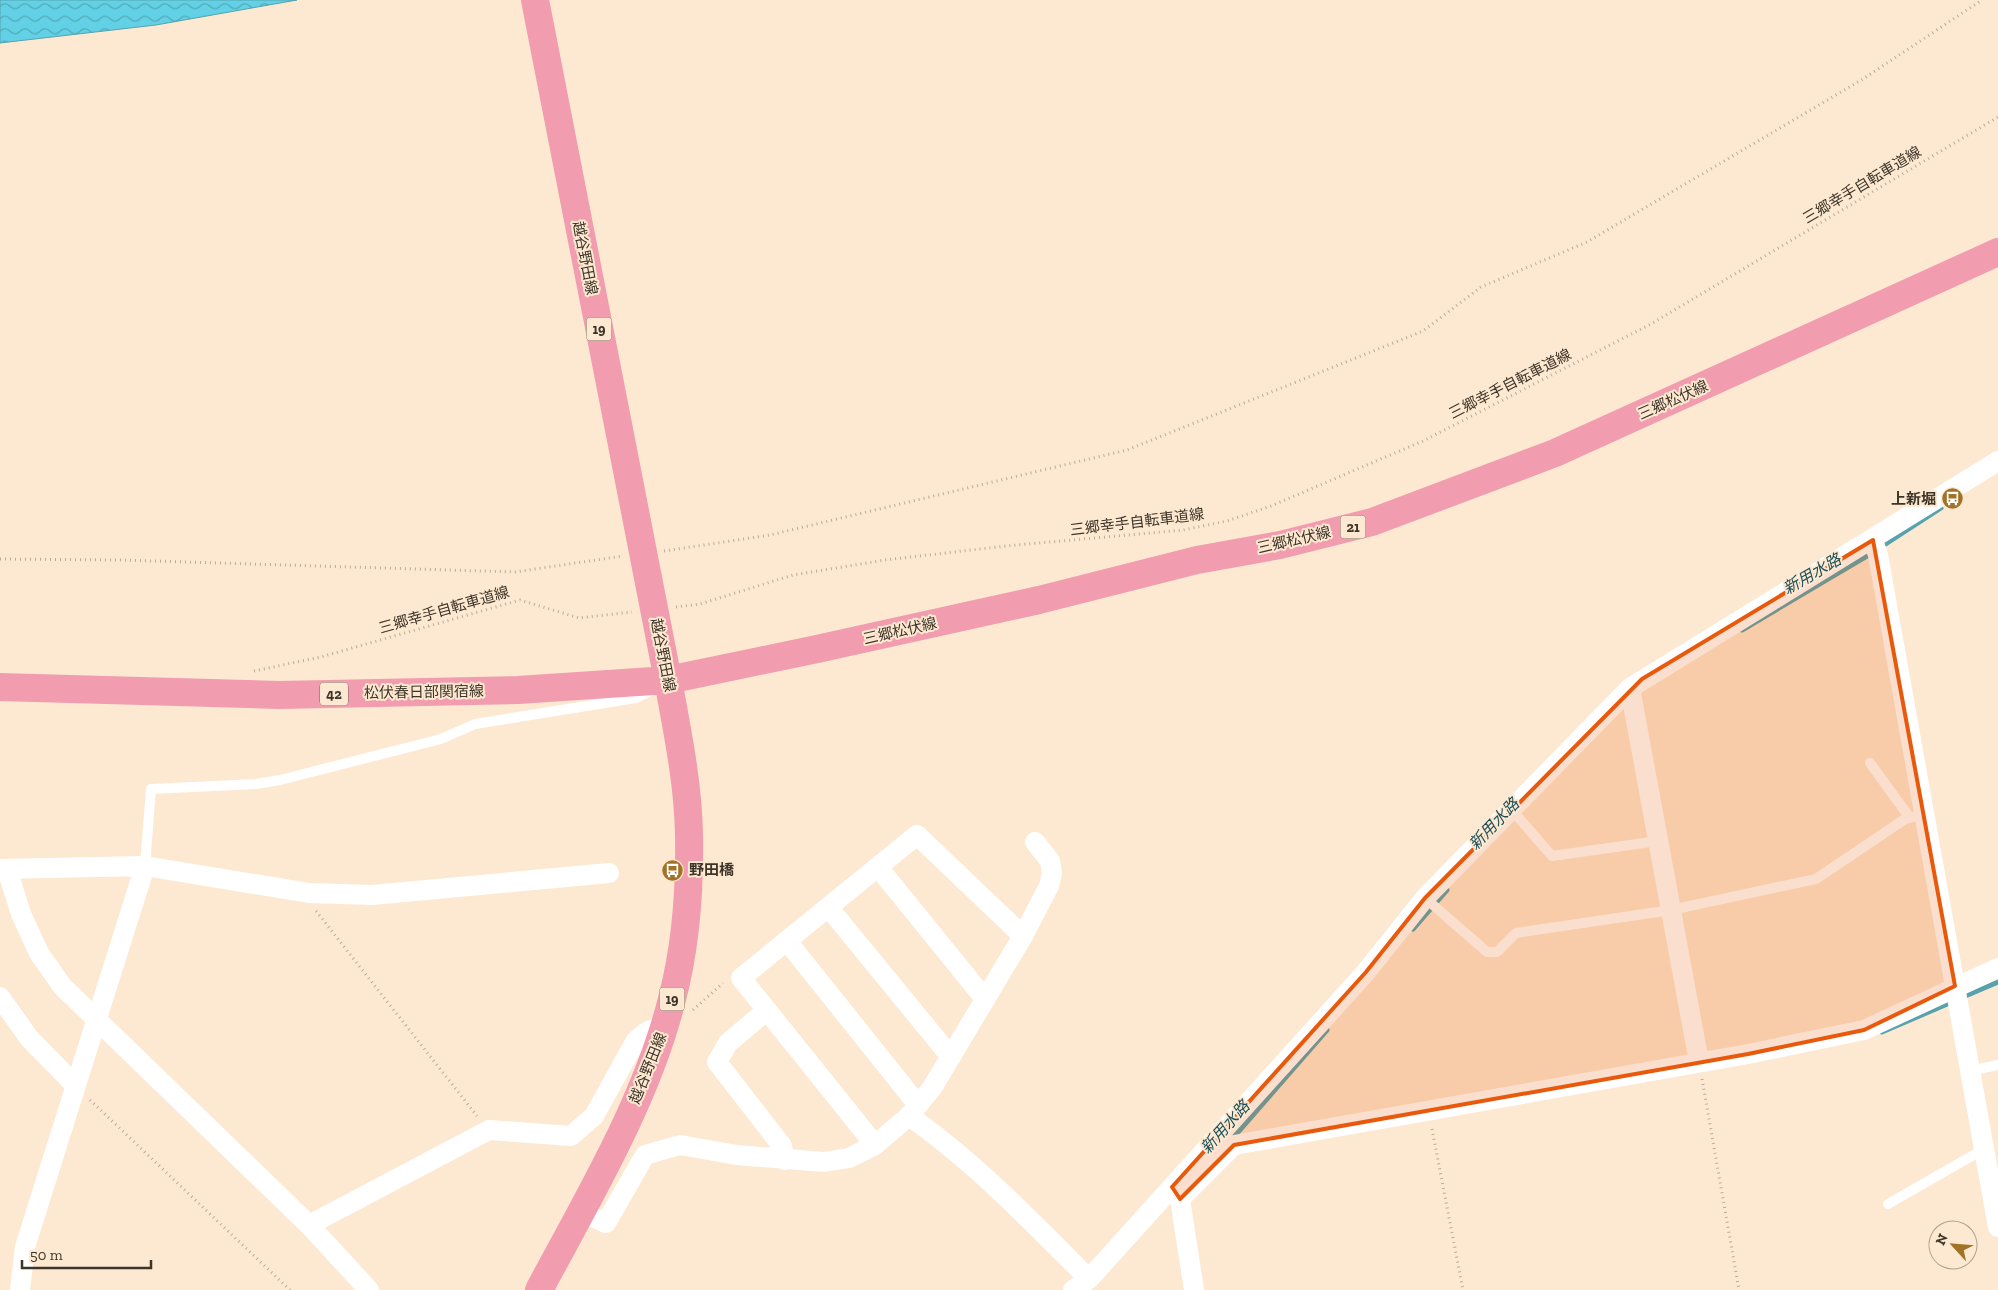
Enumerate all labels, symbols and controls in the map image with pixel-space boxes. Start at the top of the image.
street label: 三郷幸手自転車道線 [1799,143,1925,227]
street label: 越谷野田線 [569,218,601,297]
road number: 19 [586,318,612,340]
street label: 三郷幸手自転車道線 [1446,345,1574,423]
street label: 三郷松伏線 [1635,377,1711,423]
bus stop icon: 上新堀 [1940,487,1964,511]
place label: 上新堀 [1891,490,1936,508]
street label: 三郷幸手自転車道線 [1069,505,1205,539]
road number: 21 [1340,516,1366,538]
street label: 三郷松伏線 [1255,523,1333,557]
water label: 新用水路 [1780,549,1846,598]
street label: 三郷幸手自転車道線 [377,583,511,637]
street label: 三郷松伏線 [861,614,939,648]
street label: 越谷野田線 [647,615,679,694]
road number: 42 [320,682,348,706]
street label: 松伏春日部関宿線 [364,682,484,702]
water label: 新用水路 [1465,793,1524,854]
bus stop icon: 野田橋 [661,858,685,882]
place label: 野田橋 [689,861,735,879]
road number: 19 [660,988,684,1011]
street label: 越谷野田線 [625,1030,670,1107]
water label: 新用水路 [1197,1095,1255,1157]
north arrow [1928,1220,1978,1270]
text: N [1932,1231,1952,1248]
scale bar [22,1238,151,1270]
text: 50 m [30,1246,63,1264]

